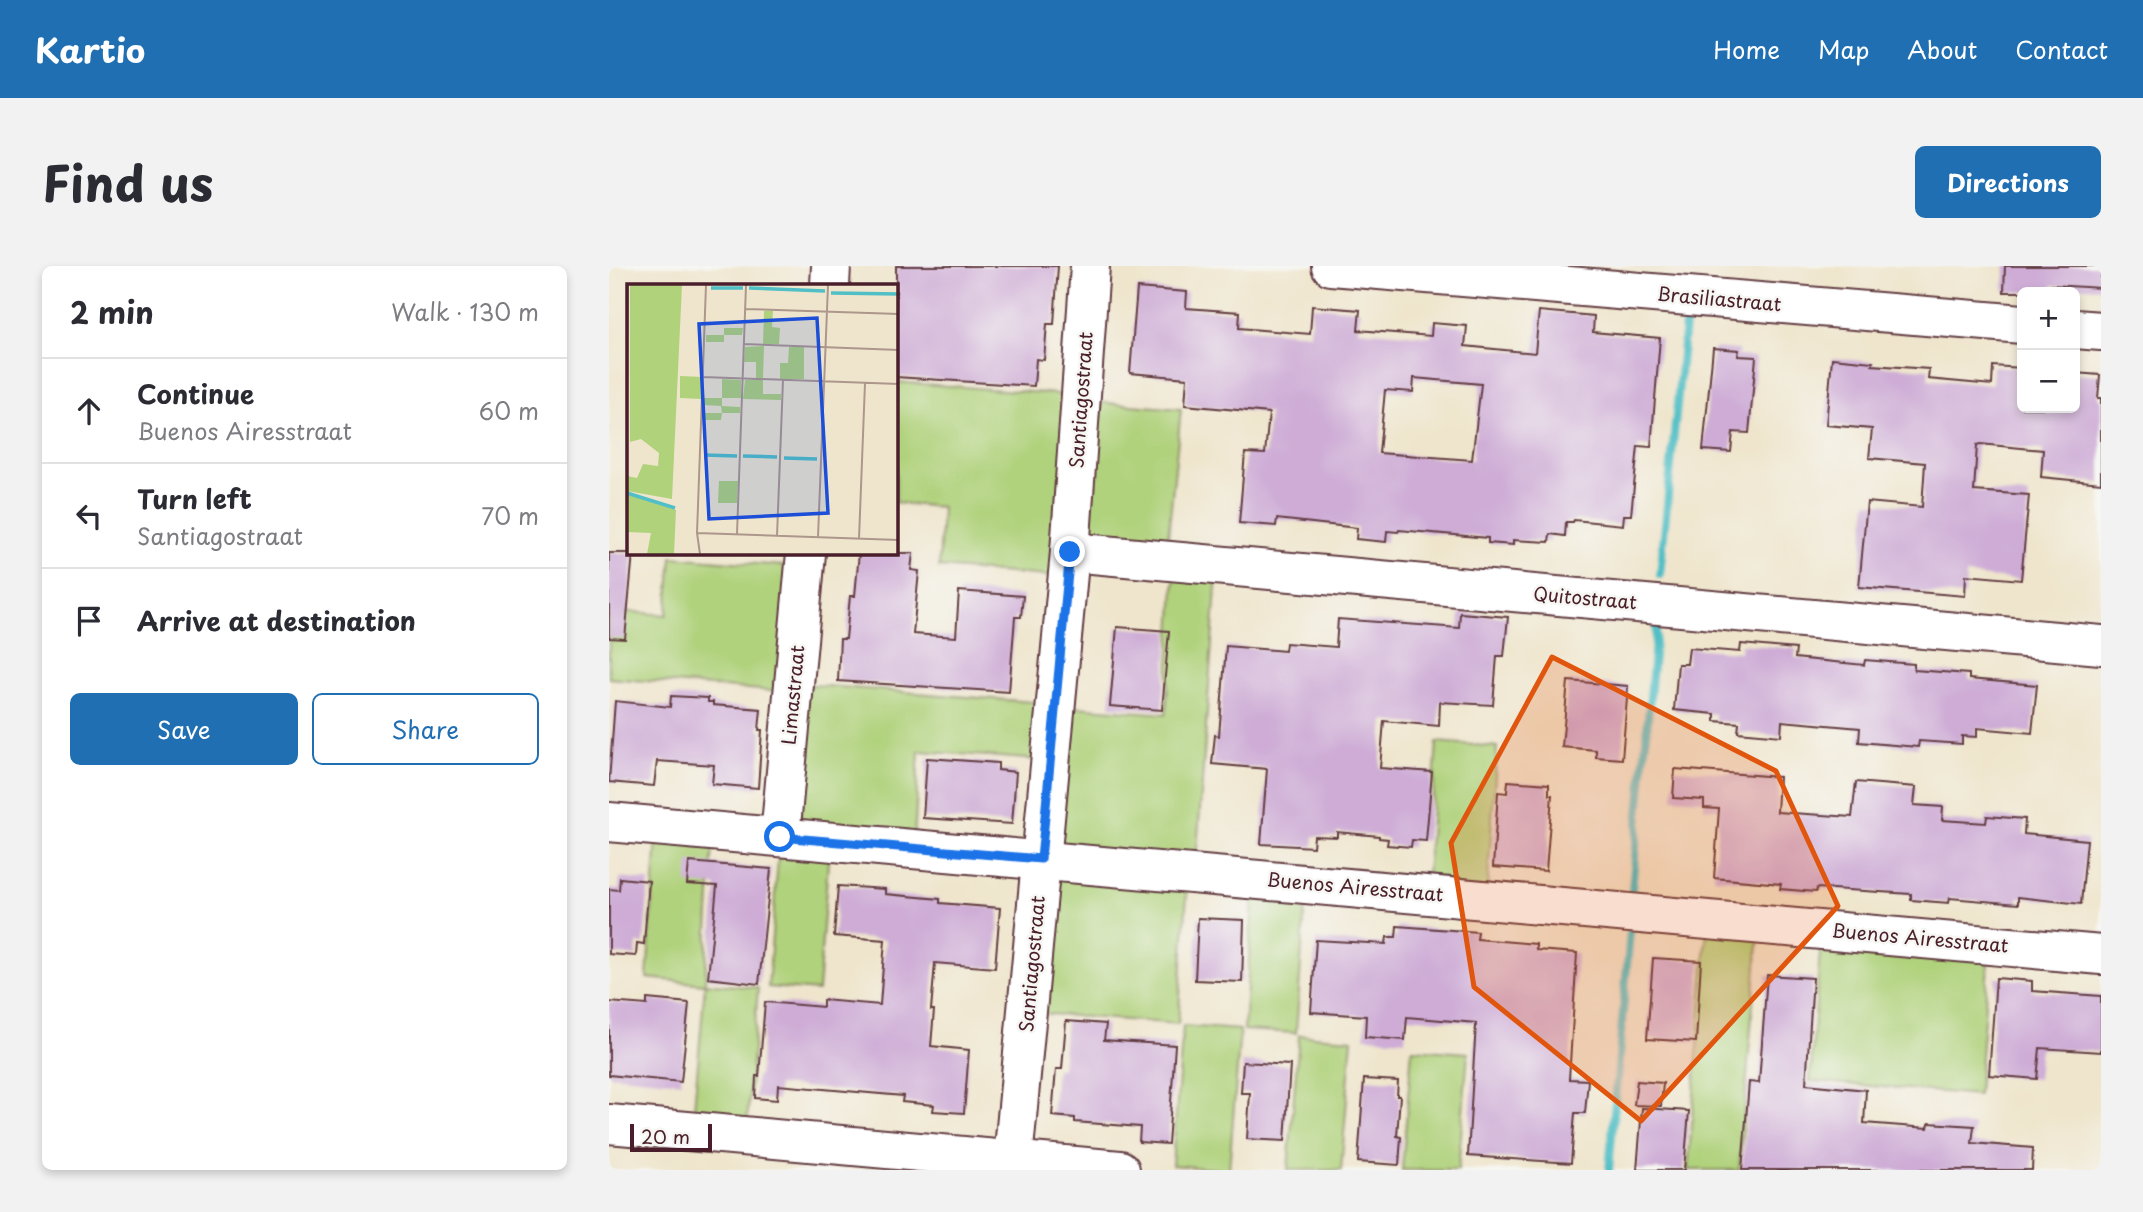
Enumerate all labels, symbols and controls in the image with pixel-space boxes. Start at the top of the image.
text: Kartio [35,24,145,74]
text: Home [1713,31,1780,67]
text: Map [1818,31,1869,67]
text: About [1907,31,1977,67]
text: Contact [2015,31,2108,67]
text: Find us [42,145,213,219]
button: Directions [1915,146,2101,218]
street label: Brasiliastraat [1656,279,1783,317]
inset map [627,284,898,555]
map controls [2017,287,2080,413]
button: + [2017,287,2080,350]
text: 2 min [70,289,154,334]
text: Walk · 130 m [391,294,539,329]
street label: Santiagostraat [1061,330,1099,469]
button: − [2017,350,2080,413]
text: Continue [137,374,254,413]
icon: ahead [70,392,108,430]
text: 60 m [479,393,539,428]
text: Buenos Airesstraat [137,413,352,448]
text: Turn left [137,479,252,518]
icon: left [70,497,108,535]
text: 70 m [481,498,539,533]
text: Santiagostraat [137,518,303,553]
route end [1054,536,1085,567]
street label: Quitostraat [1532,579,1638,615]
text: Arrive at destination [137,601,416,640]
icon: arrive [70,602,108,640]
street label: Limastraat [774,644,810,746]
button: Save [70,693,298,765]
button: Share [312,693,539,765]
route start [764,821,795,852]
street label: Buenos Airesstraat [1265,864,1445,908]
street label: Santiagostraat [1011,894,1051,1033]
street label: Buenos Airesstraat [1830,915,2010,959]
scale bar [630,1121,712,1153]
text: 20 m [641,1122,690,1150]

